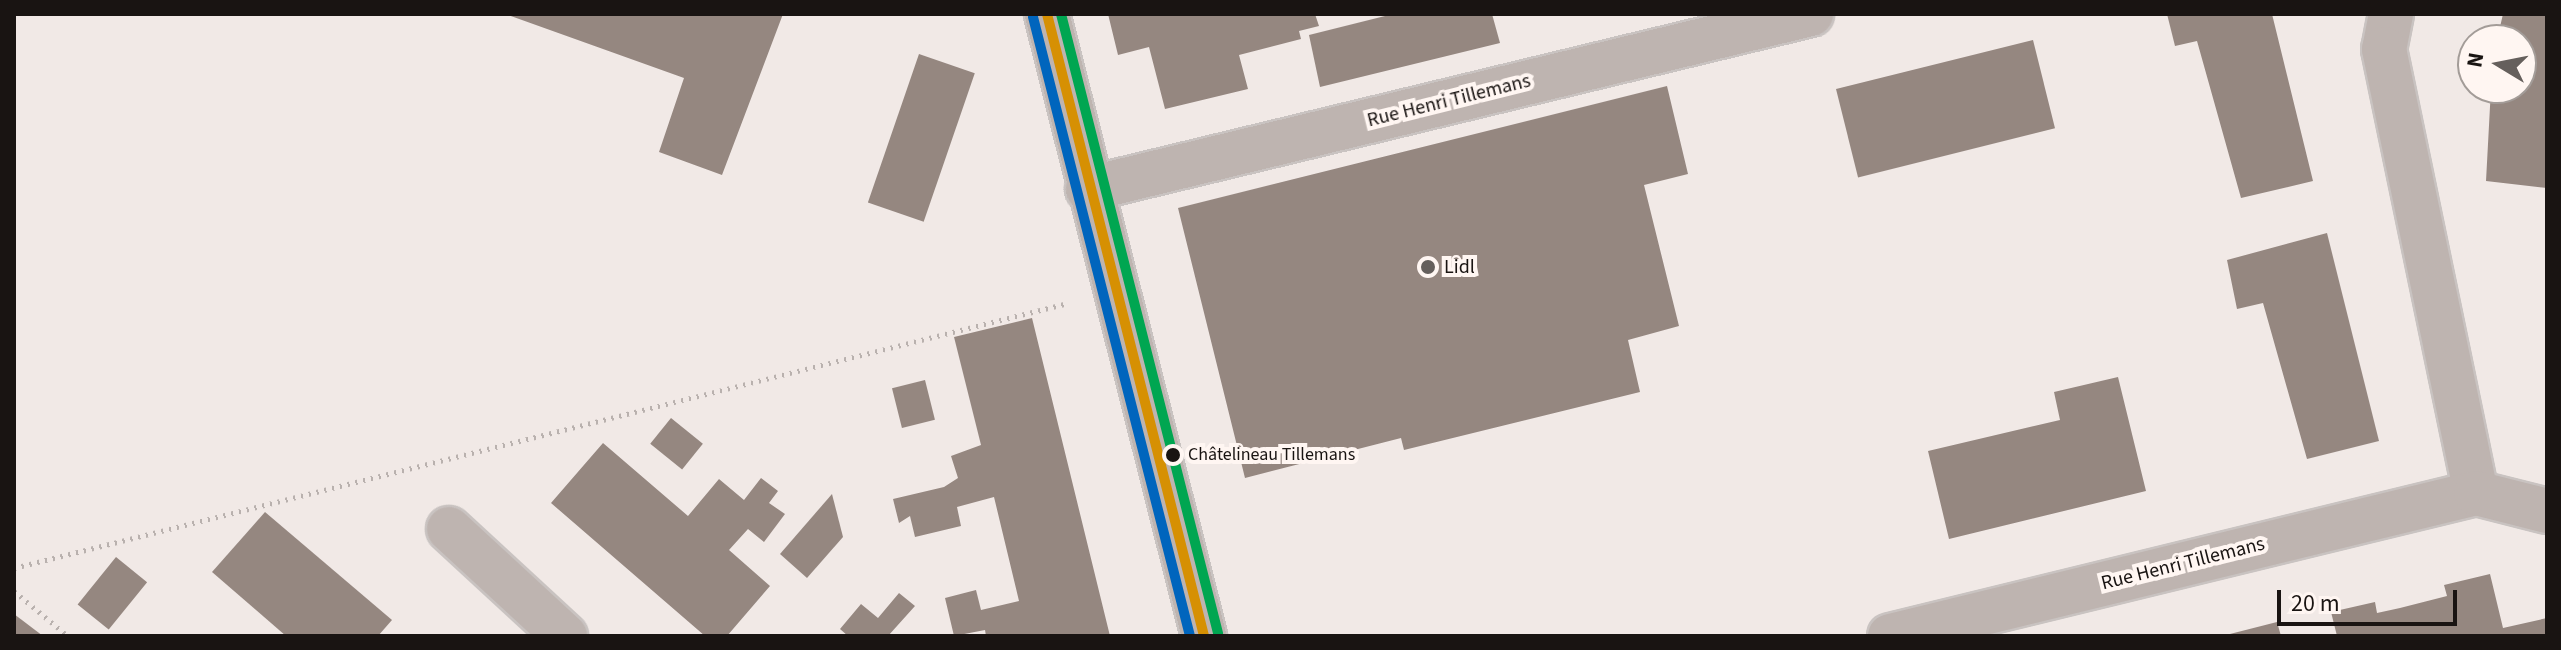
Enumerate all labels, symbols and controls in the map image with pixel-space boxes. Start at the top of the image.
north arrow [2457,24,2537,104]
text: N [2458,50,2492,70]
street label: Rue Henri Tillemans [1365,69,1533,133]
place label: Lidl [1444,255,1475,279]
marker: Lidl [1419,258,1437,276]
place label: Châtelineau Tillemans [1188,444,1355,466]
marker: Châtelineau Tillemans [1165,447,1181,463]
street label: Rue Henri Tillemans [2099,532,2267,596]
scale bar [2281,574,2461,624]
text: 20 m [2291,586,2340,621]

